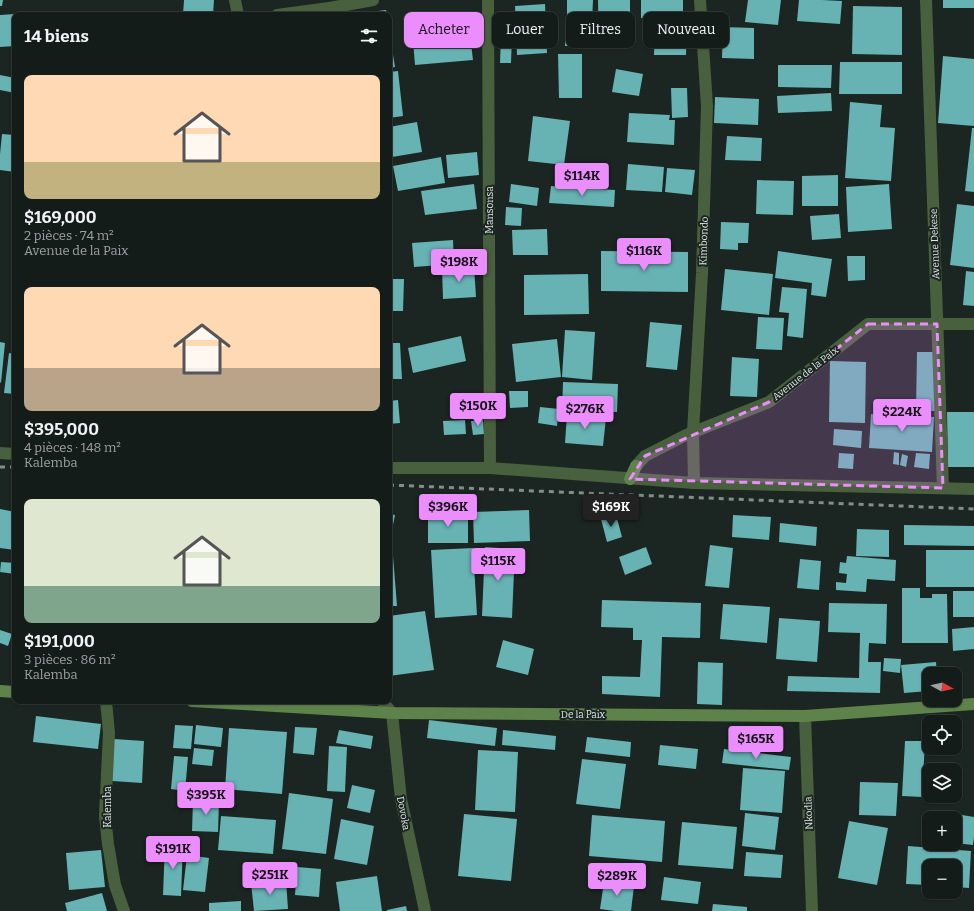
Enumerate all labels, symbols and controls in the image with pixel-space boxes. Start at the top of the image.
chip: Acheter [404,12,484,48]
chip: Louer [492,12,558,48]
chip: Filtres [566,12,635,48]
chip: Nouveau [643,12,729,48]
icon: filters [358,25,380,47]
text: 14 biens [24,26,89,47]
icon: home [166,101,238,173]
pin: $114K [554,163,610,197]
text: $114K [564,168,600,183]
street label: Mansonsa [484,186,496,234]
text: $169,000 [24,207,97,228]
street label: Avenue Dekese [928,208,942,280]
street label: Kimbondo [697,216,711,266]
text: 2 pièces · 74 m² [24,228,114,243]
pin: $116K [616,238,672,272]
text: Avenue de la Paix [24,243,128,258]
text: $116K [626,243,662,258]
pin: $198K [431,249,487,283]
text: $198K [440,254,478,269]
icon: home [166,313,238,385]
street label: Avenue de la Paix [770,344,841,403]
pin: $150K [450,393,506,427]
pin: $276K [557,396,613,430]
text: $150K [459,398,497,413]
pin: $224K [874,399,930,433]
text: $276K [565,401,605,416]
text: $224K [882,404,922,419]
text: $395,000 [24,419,99,440]
text: 4 pièces · 148 m² [24,440,121,455]
text: Kalemba [24,455,78,470]
pin: $396K [420,494,476,528]
pin: $169K [583,494,639,528]
text: $396K [428,499,468,514]
text: $169K [592,499,630,514]
icon: home [166,525,238,597]
pin: $115K [470,548,526,582]
text: $115K [480,553,516,568]
text: $191,000 [24,631,95,652]
text: 3 pièces · 86 m² [24,652,116,667]
text: Kalemba [24,667,78,682]
north arrow [922,667,962,707]
map controls [922,667,962,899]
street label: De la Paix [561,709,606,721]
button: locate [922,715,962,755]
pin: $165K [728,726,784,760]
text: $165K [737,731,775,746]
button: layers [922,763,962,803]
pin: $395K [178,782,234,816]
street label: Kalemba [102,786,114,828]
text: $395K [186,787,226,802]
street label: Dovoka [394,795,412,832]
street label: Nkodia [802,796,816,830]
button: + [922,811,962,851]
pin: $191K [145,836,201,870]
text: $191K [155,841,191,856]
button: − [922,859,962,899]
pin: $251K [242,862,298,896]
pin: $289K [589,863,645,897]
text: $251K [251,867,289,882]
text: $289K [597,868,637,883]

